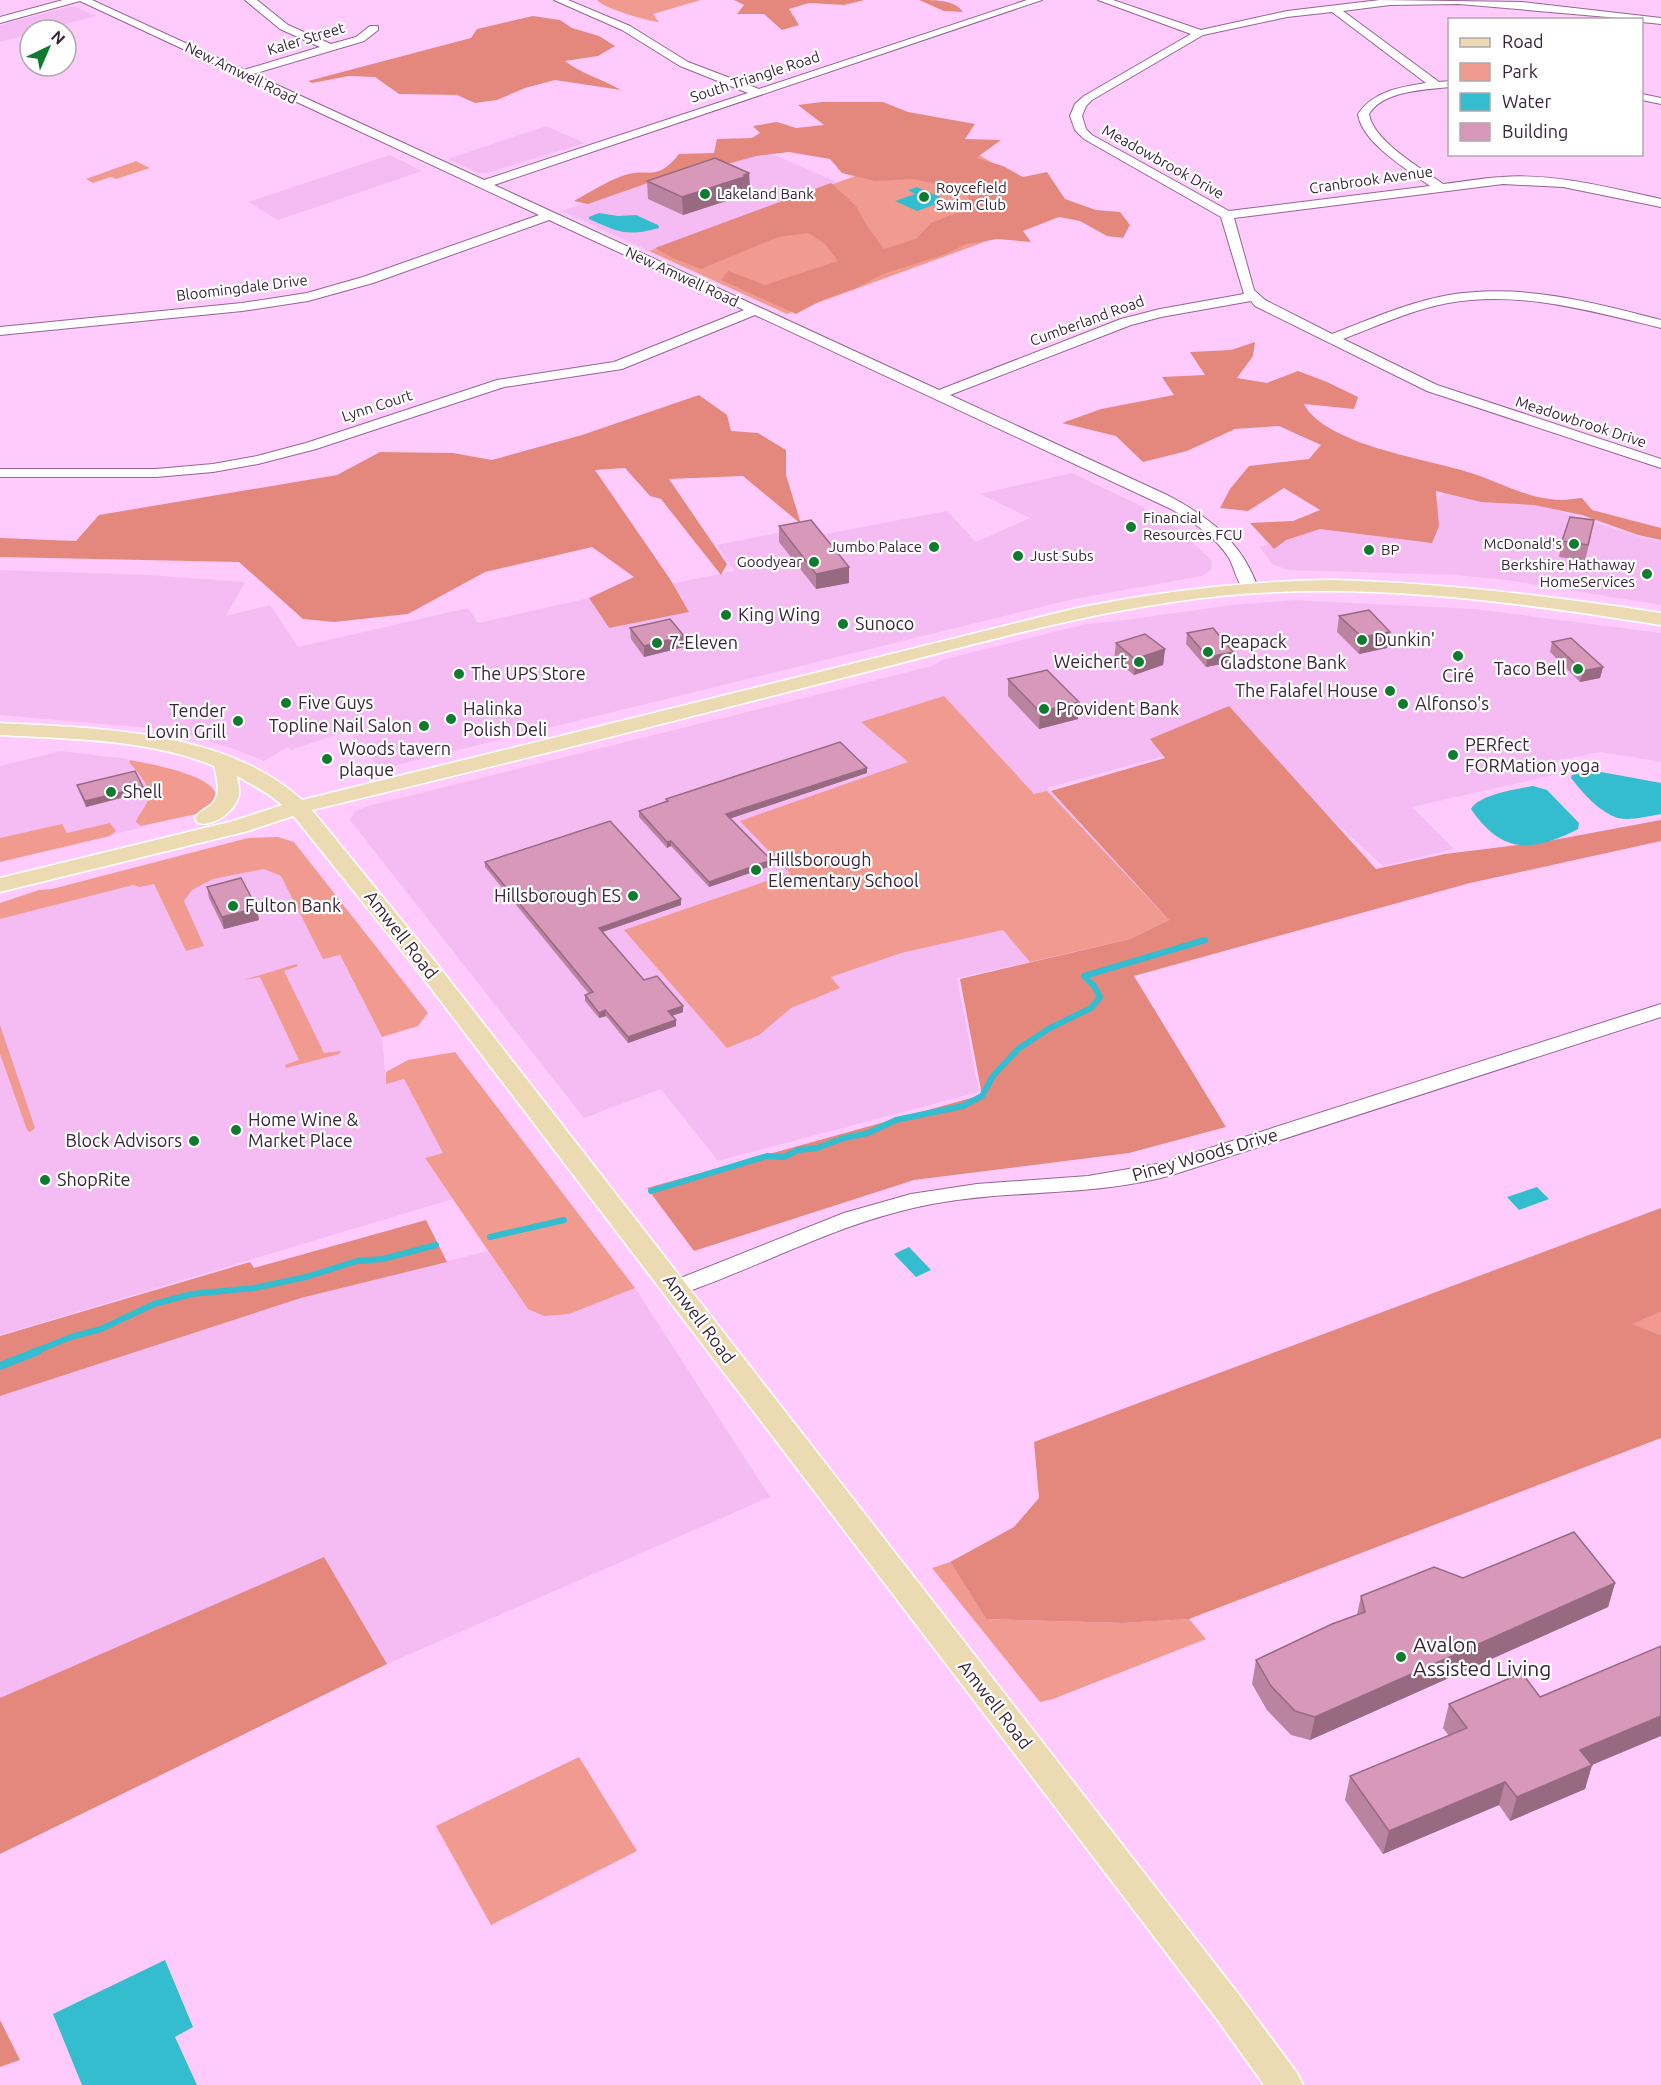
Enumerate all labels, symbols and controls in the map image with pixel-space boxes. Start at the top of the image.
north arrow [18,18,78,78]
legend [1448,18,1643,156]
street label: Kaler Street [265,19,347,58]
text: N [48,27,69,48]
text: Road [1502,31,1544,51]
street label: New Amwell Road [182,38,300,107]
street label: South Triangle Road [688,48,822,106]
text: Park [1502,61,1538,81]
text: Water [1502,91,1552,111]
street label: Meadowbrook Drive [1099,121,1227,202]
text: Building [1502,121,1568,141]
street label: Cranbrook Avenue [1308,162,1434,197]
place label: Roycefield Swim Club [936,179,1007,213]
place label: Lakeland Bank [717,185,814,202]
marker: Lakeland Bank [698,187,712,201]
marker: Roycefield Swim Club [917,190,931,204]
street label: New Amwell Road [623,243,741,310]
street label: Bloomingdale Drive [175,271,309,304]
street label: Cumberland Road [1027,292,1146,349]
street label: Lynn Court [339,386,414,425]
street label: Meadowbrook Drive [1514,392,1649,451]
place label: Financial Resources FCU [1143,509,1243,543]
marker: Financial Resources FCU [1124,520,1138,534]
place label: McDonald's [1484,535,1562,552]
marker: McDonald's [1567,537,1581,551]
place label: Jumbo Palace [829,538,922,555]
marker: Jumbo Palace [927,540,941,554]
place label: BP [1381,541,1400,558]
marker: BP [1362,543,1376,557]
place label: Just Subs [1030,547,1094,564]
marker: Just Subs [1011,549,1025,563]
place label: Goodyear [737,553,802,570]
marker: Goodyear [807,555,821,569]
place label: Berkshire Hathaway HomeServices [1501,556,1635,590]
marker: Berkshire Hathaway HomeServices [1640,567,1654,581]
place label: King Wing [738,604,820,624]
marker: King Wing [719,608,733,622]
place label: Sunoco [855,613,914,633]
marker: Sunoco [836,617,850,631]
place label: Dunkin' [1374,629,1435,649]
place label: Peapack Gladstone Bank [1220,631,1346,672]
place label: 7-Eleven [669,632,738,652]
marker: Dunkin' [1355,633,1369,647]
marker: 7-Eleven [650,636,664,650]
marker: Peapack Gladstone Bank [1201,645,1215,659]
marker: Ciré [1451,649,1465,663]
place label: Weichert [1054,651,1127,671]
marker: Weichert [1132,655,1146,669]
place label: Taco Bell [1494,658,1566,678]
marker: Taco Bell [1571,662,1585,676]
place label: The UPS Store [471,663,586,683]
place label: Ciré [1442,665,1474,685]
marker: The UPS Store [452,667,466,681]
place label: The Falafel House [1235,680,1378,700]
marker: The Falafel House [1383,684,1397,698]
place label: Five Guys [298,692,373,712]
place label: Alfonso's [1415,693,1489,713]
marker: Five Guys [279,696,293,710]
marker: Alfonso's [1396,697,1410,711]
place label: Halinka Polish Deli [463,698,547,739]
place label: Provident Bank [1056,698,1179,718]
place label: Tender Lovin Grill [146,700,226,741]
marker: Provident Bank [1037,702,1051,716]
marker: Halinka Polish Deli [444,712,458,726]
marker: Tender Lovin Grill [231,714,245,728]
place label: Topline Nail Salon [269,715,412,735]
marker: Topline Nail Salon [417,719,431,733]
place label: PERfect FORMation yoga [1465,734,1600,775]
place label: Woods tavern plaque [339,738,451,779]
marker: PERfect FORMation yoga [1446,748,1460,762]
marker: Woods tavern plaque [320,752,334,766]
place label: Shell [123,781,162,801]
marker: Shell [104,785,118,799]
place label: Hillsborough Elementary School [768,849,919,890]
marker: Hillsborough Elementary School [749,863,763,877]
place label: Hillsborough ES [494,885,621,905]
street label: Amwell Road [361,886,442,982]
marker: Hillsborough ES [626,889,640,903]
place label: Fulton Bank [245,895,341,915]
marker: Fulton Bank [226,899,240,913]
place label: Home Wine & Market Place [248,1109,358,1150]
marker: Home Wine & Market Place [229,1123,243,1137]
street label: Piney Woods Drive [1130,1124,1280,1184]
place label: Block Advisors [65,1130,182,1150]
marker: Block Advisors [187,1134,201,1148]
place label: ShopRite [57,1169,130,1189]
marker: ShopRite [38,1173,52,1187]
street label: Amwell Road [660,1270,740,1367]
place label: Avalon Assisted Living [1413,1632,1551,1680]
marker: Avalon Assisted Living [1394,1650,1408,1664]
street label: Amwell Road [955,1656,1036,1752]

